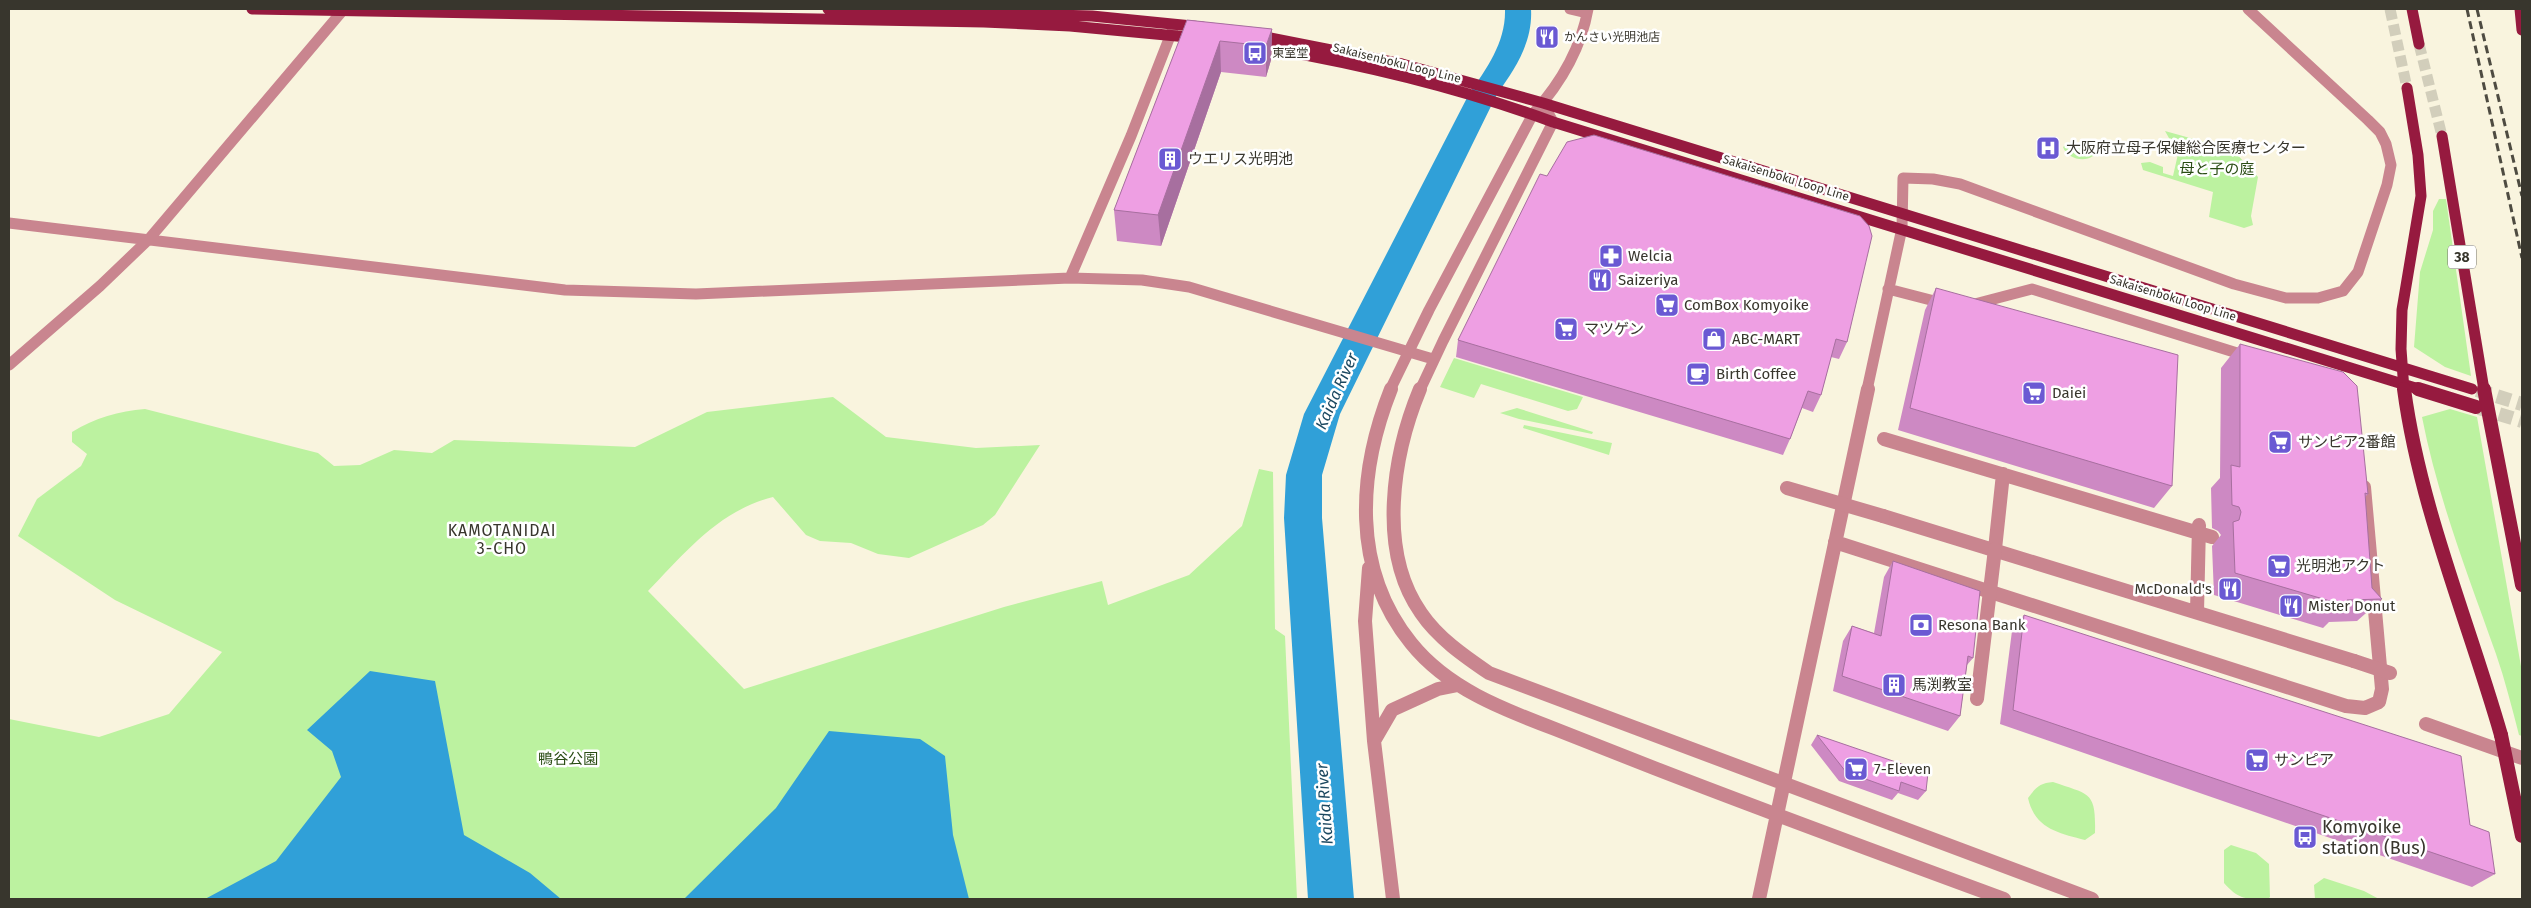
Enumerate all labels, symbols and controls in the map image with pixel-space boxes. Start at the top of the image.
restaurant icon: かんさい光明池店 [1534,24,1560,50]
place label: かんさい光明池店 [1564,30,1660,44]
bus stop icon: 東室堂 [1242,40,1268,66]
street label: Sakaisenboku Loop Line [1332,40,1462,86]
place label: 東室堂 [1272,46,1308,60]
hospital icon: 大阪府立母子保健総合医療センター [2035,135,2061,161]
place label: 大阪府立母子保健総合医療センター [2066,139,2306,157]
building icon: ウエリス光明池 [1157,146,1183,172]
place label: ウエリス光明池 [1188,150,1293,168]
street label: Sakaisenboku Loop Line [1721,152,1851,204]
park label: 母と子の庭 [2179,160,2255,178]
pharmacy icon: Welcia [1598,243,1624,269]
road number: 38 [2448,246,2476,268]
place label: Welcia [1628,247,1672,265]
restaurant icon: Saizeriya [1587,267,1613,293]
place label: Saizeriya [1618,271,1679,289]
street label: Sakaisenboku Loop Line [2108,272,2238,324]
supermarket icon: ComBox Komyoike [1654,292,1680,318]
place label: ComBox Komyoike [1684,296,1809,314]
supermarket icon: マツゲン [1553,316,1579,342]
place label: マツゲン [1584,320,1644,338]
shop icon: ABC-MART [1701,326,1727,352]
place label: ABC-MART [1732,330,1800,348]
water label: Kaida River [1311,349,1362,432]
cafe icon: Birth Coffee [1685,361,1711,387]
place label: Birth Coffee [1716,365,1796,383]
supermarket icon: Daiei [2021,380,2047,406]
place label: Daiei [2052,384,2086,402]
supermarket icon: サンピア2番館 [2267,429,2293,455]
place label: サンピア2番館 [2298,433,2395,451]
district label: KAMOTANIDAI 3-CHO [448,521,556,558]
supermarket icon: 光明池アクト [2266,553,2292,579]
place label: 光明池アクト [2296,557,2385,575]
restaurant icon: McDonald's [2217,576,2243,602]
place label: McDonald's [2135,580,2212,598]
restaurant icon: Mister Donut [2278,593,2304,619]
place label: Mister Donut [2308,597,2396,615]
bank icon: Resona Bank [1908,612,1934,638]
place label: Resona Bank [1938,616,2026,634]
building icon: 馬渕教室 [1881,672,1907,698]
place label: 馬渕教室 [1912,676,1972,694]
supermarket icon: サンピア [2244,747,2270,773]
park label: 鴨谷公園 [538,750,598,768]
place label: サンピア [2274,751,2334,769]
supermarket icon: 7-Eleven [1843,756,1869,782]
place label: 7-Eleven [1874,760,1931,778]
water label: Kaida River [1312,762,1337,845]
place label: Komyoike station (Bus) [2322,816,2426,859]
bus stop icon: Komyoike station (Bus) [2292,824,2318,850]

